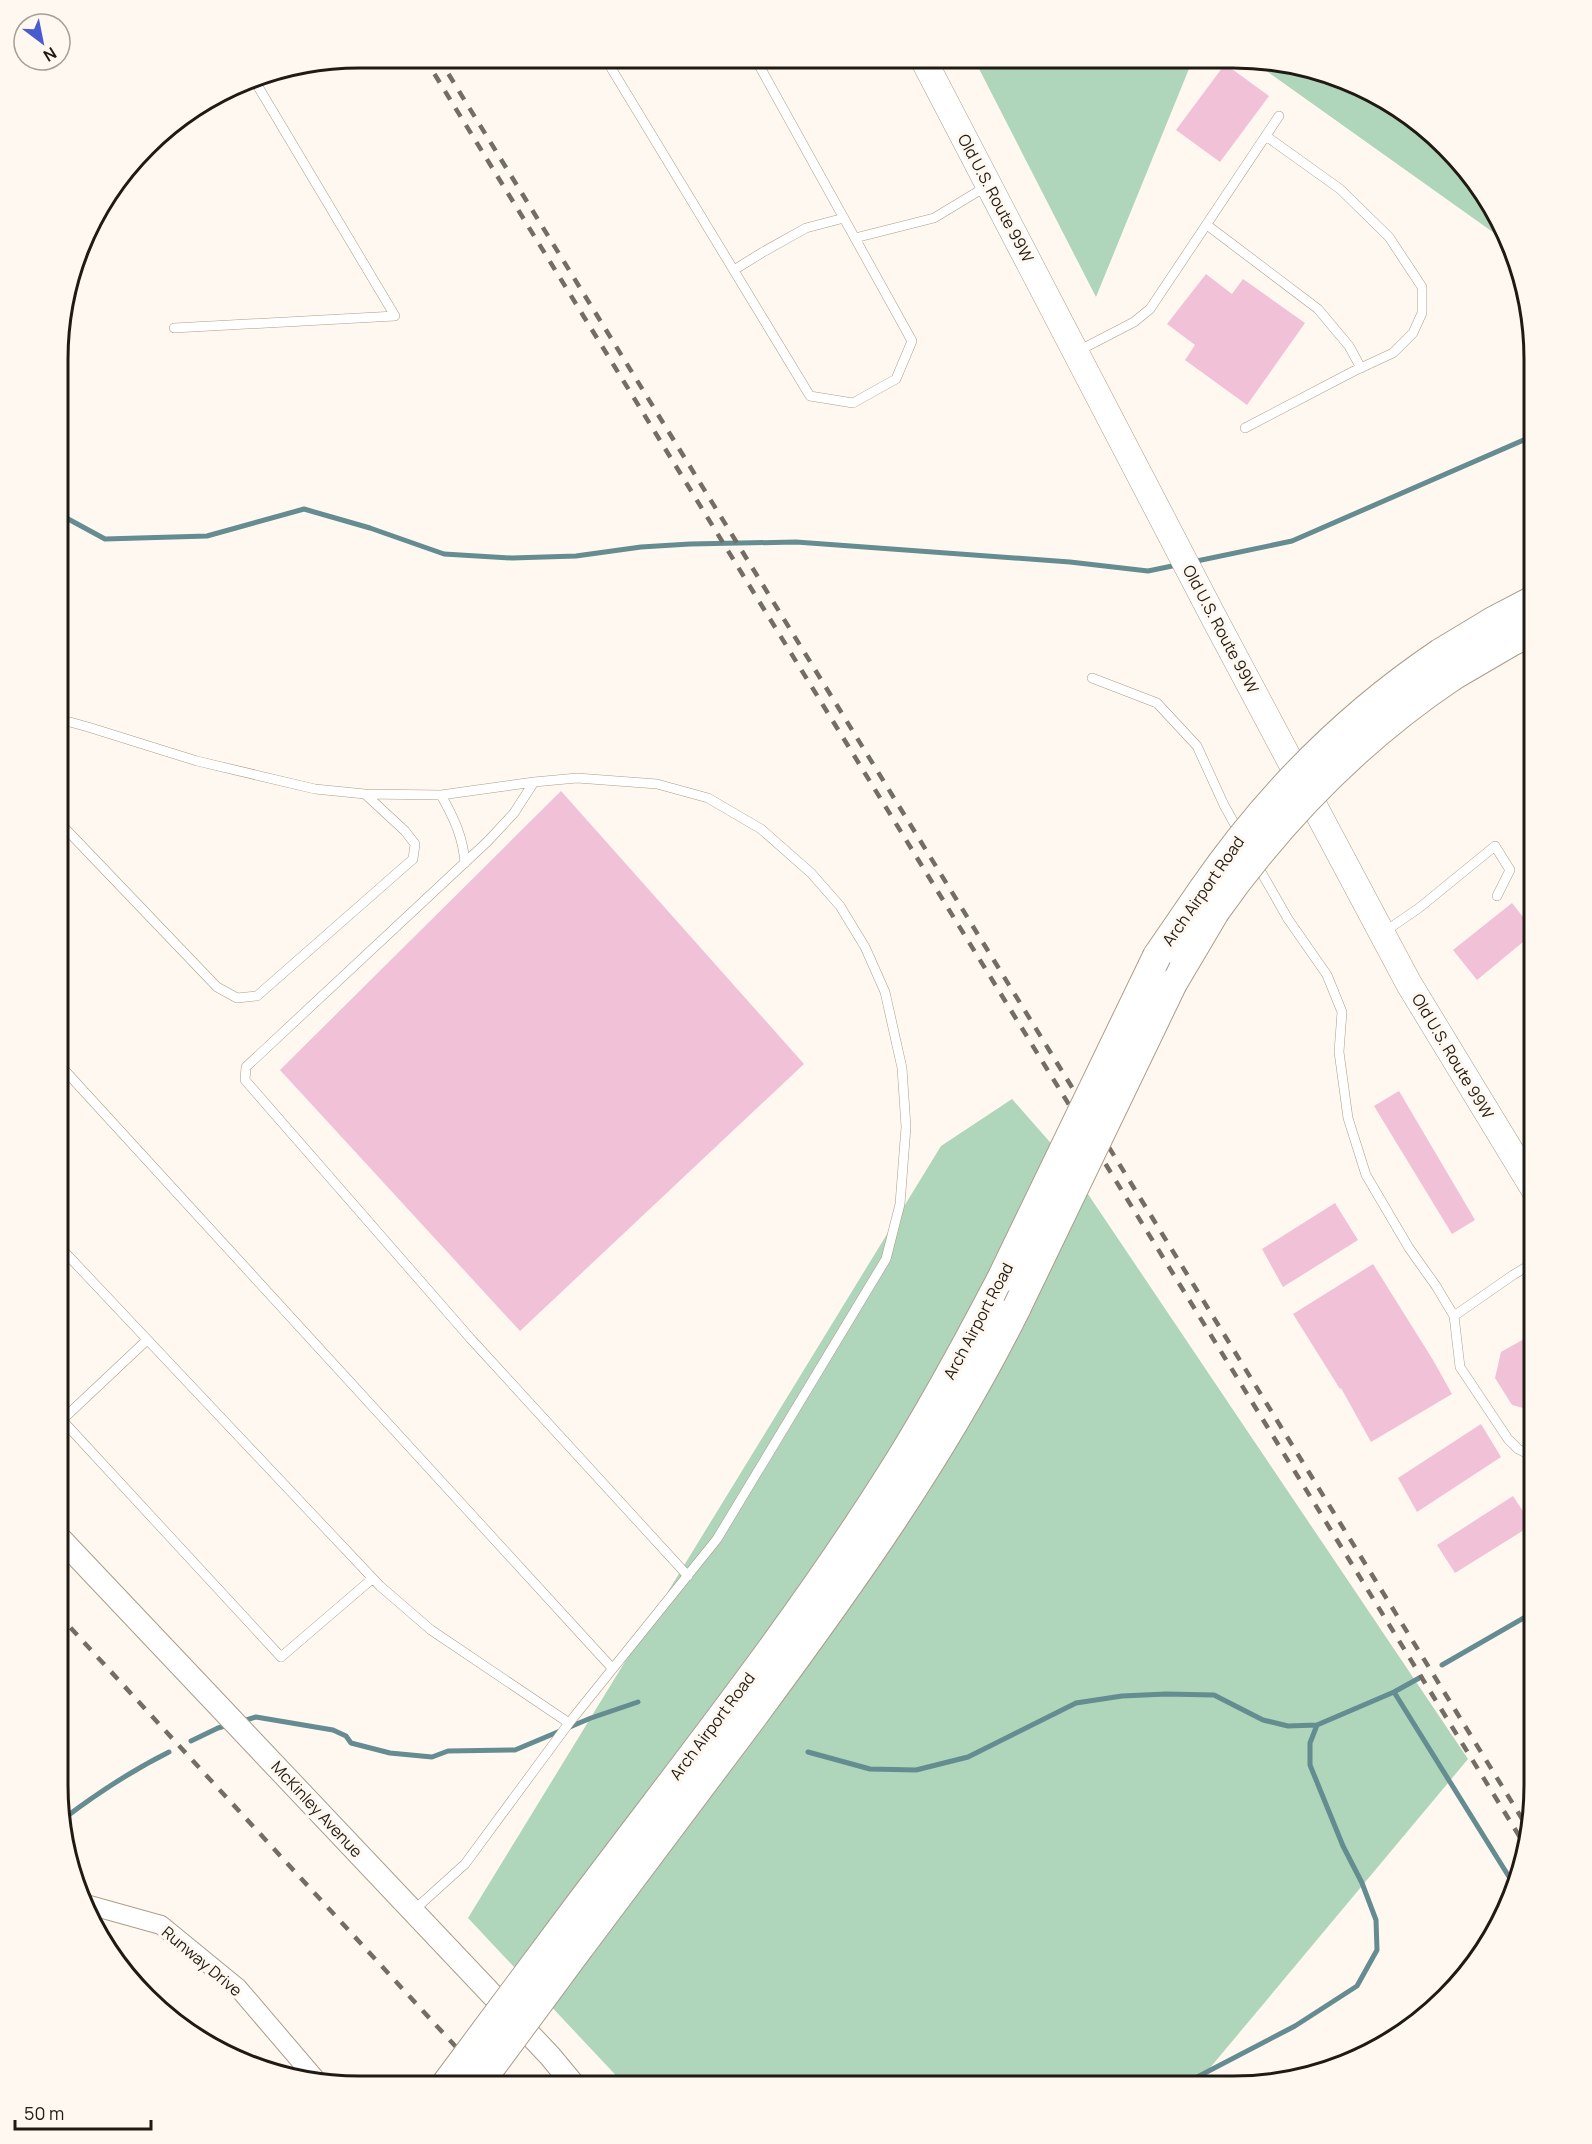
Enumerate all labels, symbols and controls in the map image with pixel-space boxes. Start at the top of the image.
north arrow [12,12,72,72]
text: N [39,42,61,67]
street label: Old U.S. Route 99W [953,130,1039,266]
street label: Old U.S. Route 99W [1178,561,1264,697]
street label: Arch Airport Road [1157,832,1249,950]
street label: Old U.S. Route 99W [1407,989,1499,1123]
street label: Arch Airport Road [938,1259,1018,1383]
street label: Arch Airport Road [664,1668,760,1784]
street label: McKinley Avenue [267,1756,367,1862]
street label: Runway Drive [157,1921,247,2001]
scale bar [15,2093,152,2131]
text: 50 m [24,2101,64,2125]

